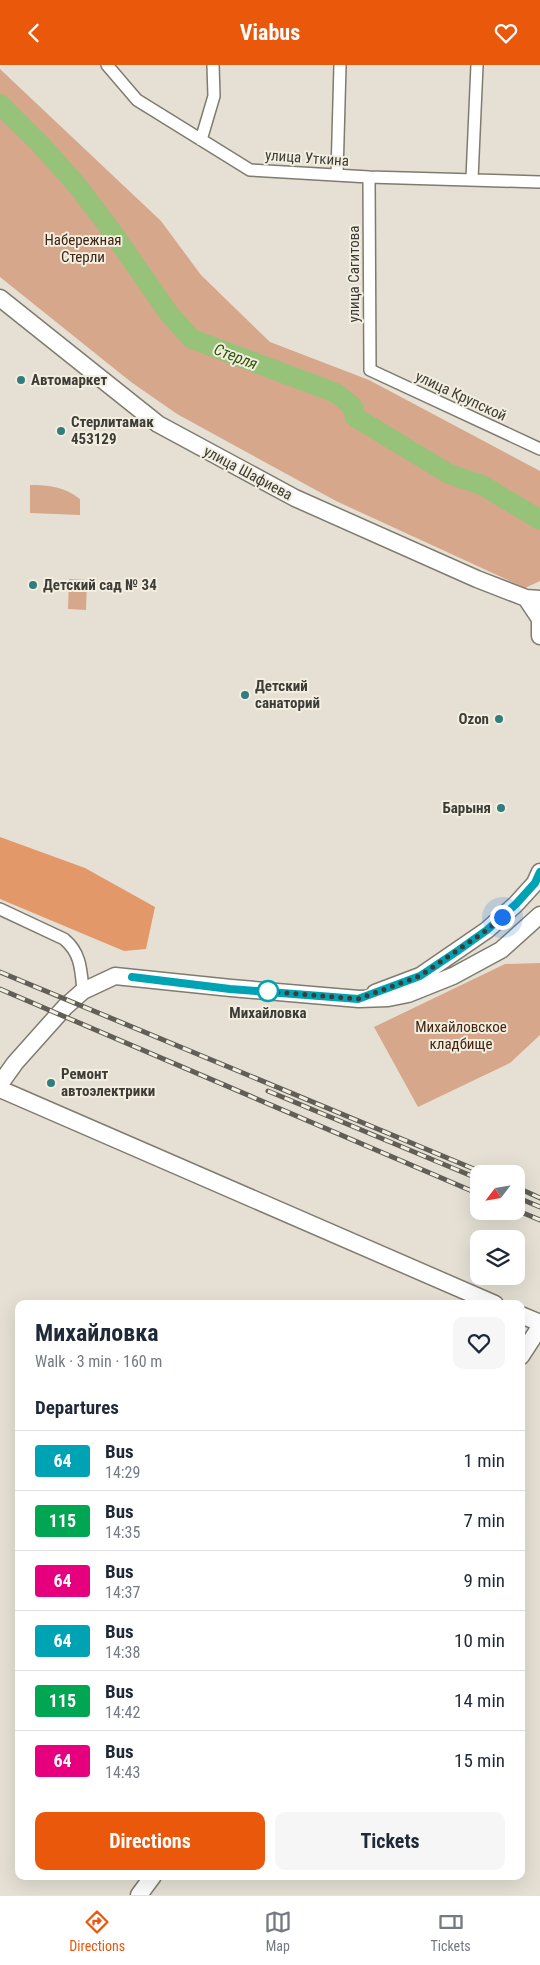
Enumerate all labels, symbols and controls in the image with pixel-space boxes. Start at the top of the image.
icon: back [20,19,48,47]
icon: heart [492,19,520,47]
text: Viabus [240,20,300,45]
street label: улица Уткина [264,146,350,170]
street label: улица Сагитова [345,226,363,322]
park label: Набережная Стерли [44,231,122,266]
water label: Стерля [211,340,261,374]
street label: улица Крупской [413,367,509,425]
place label: Автомаркет [31,371,107,389]
marker: Автомаркет [15,374,27,386]
place label: Стерлитамак 453129 [71,413,154,448]
marker: Стерлитамак 453129 [55,425,67,437]
street label: улица Шафиева [201,442,295,504]
place label: Детский сад № 34 [43,576,157,594]
marker: Детский сад № 34 [27,579,39,591]
place label: Детский санаторий [255,677,320,712]
marker: Детский санаторий [239,689,251,701]
place label: Ozon [458,710,489,728]
marker: Ozon [493,713,505,725]
place label: Барыня [442,799,491,817]
marker: Барыня [495,802,507,814]
your location [490,905,515,930]
marker: Михайловка [257,980,279,1002]
place label: Михайловка [229,1004,307,1022]
park label: Михайловское кладбище [415,1018,507,1053]
place label: Ремонт автоэлектрики [61,1065,155,1100]
marker: Ремонт автоэлектрики [45,1077,57,1089]
north arrow [470,1165,525,1220]
map controls [470,1165,525,1285]
button: layers [470,1230,525,1285]
button: heart [453,1317,505,1369]
text: Михайловка [35,1319,159,1347]
text: Walk · 3 min · 160 m [35,1352,162,1371]
text: Departures [35,1396,119,1419]
text: Bus [105,1440,134,1463]
text: 1 min [463,1449,505,1472]
text: 64 [53,1450,72,1471]
text: 14:29 [105,1463,140,1482]
text: Bus [105,1500,134,1523]
text: 7 min [463,1509,505,1532]
text: 115 [49,1510,76,1531]
text: 14:35 [105,1523,140,1542]
text: Bus [105,1560,134,1583]
text: 9 min [463,1569,505,1592]
text: 64 [53,1570,72,1591]
text: 14:37 [105,1583,140,1602]
text: Bus [105,1620,134,1643]
text: 10 min [454,1629,505,1652]
text: 64 [53,1630,72,1651]
text: 14:38 [105,1643,140,1662]
text: Bus [105,1680,134,1703]
text: 14 min [454,1689,505,1712]
text: 115 [49,1690,76,1711]
text: 14:42 [105,1703,140,1722]
text: Bus [105,1740,134,1763]
text: 15 min [454,1749,505,1772]
text: 64 [53,1750,72,1771]
text: 14:43 [105,1763,140,1782]
button: Directions [35,1812,265,1870]
button: Tickets [275,1812,505,1870]
tab: Directions [69,1908,125,1954]
tab: Map [264,1908,292,1954]
tab: Tickets [430,1908,471,1954]

